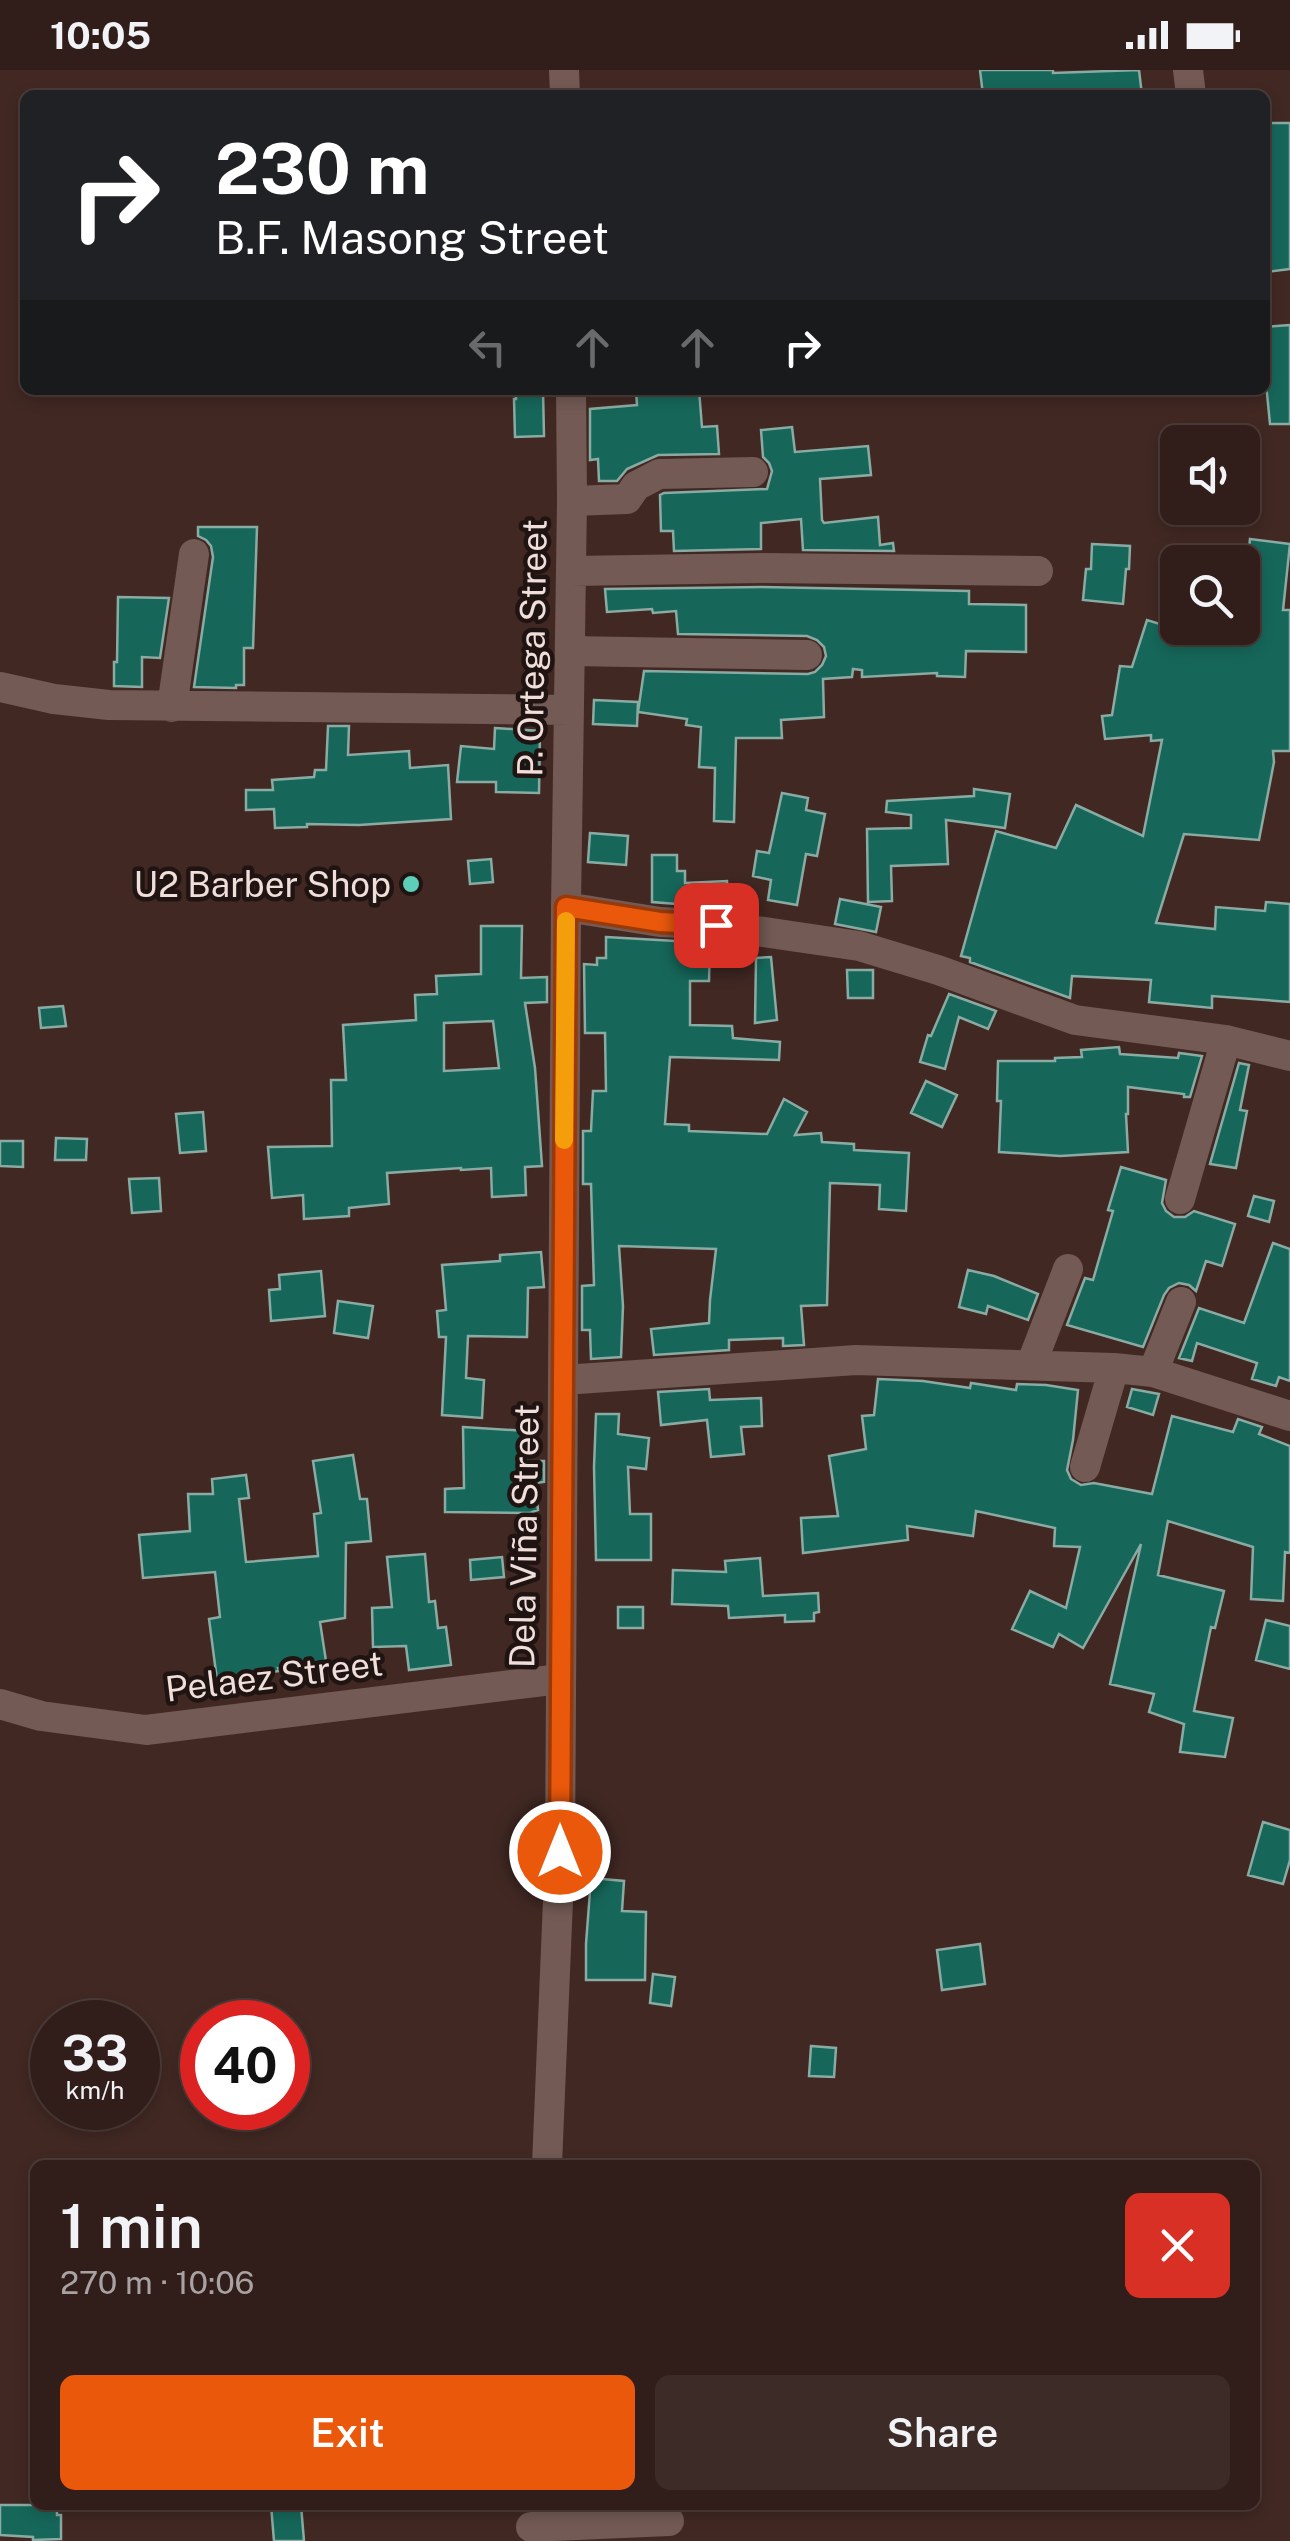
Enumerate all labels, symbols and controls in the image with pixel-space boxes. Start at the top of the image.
text: 10:05 [50,13,151,58]
text: 230 m [215,127,429,210]
icon: right [50,130,180,260]
text: B.F. Masong Street [215,211,609,264]
icon: left [460,320,515,375]
icon: ahead [565,320,620,375]
icon: ahead [670,320,725,375]
icon: right [775,320,830,375]
map controls [1160,425,1260,645]
button: sound [1160,425,1260,525]
street label: P. Ortega Street [509,519,555,777]
button: search [1160,545,1260,645]
place label: U2 Barber Shop [133,864,391,905]
marker: U2 Barber Shop [400,873,422,895]
pin [674,883,759,968]
icon: arrive [689,898,744,953]
street label: Dela Viña Street [501,1404,547,1668]
street label: Pelaez Street [163,1642,385,1710]
position arrow [508,1800,612,1904]
speed limit sign: 40 [180,2000,310,2130]
text: 33 [62,2023,128,2082]
text: km/h [66,2075,124,2105]
text: 1 min [60,2191,203,2262]
button: close [1125,2193,1230,2298]
text: 270 m · 10:06 [60,2264,255,2301]
button: Exit [60,2375,635,2490]
button: Share [655,2375,1230,2490]

